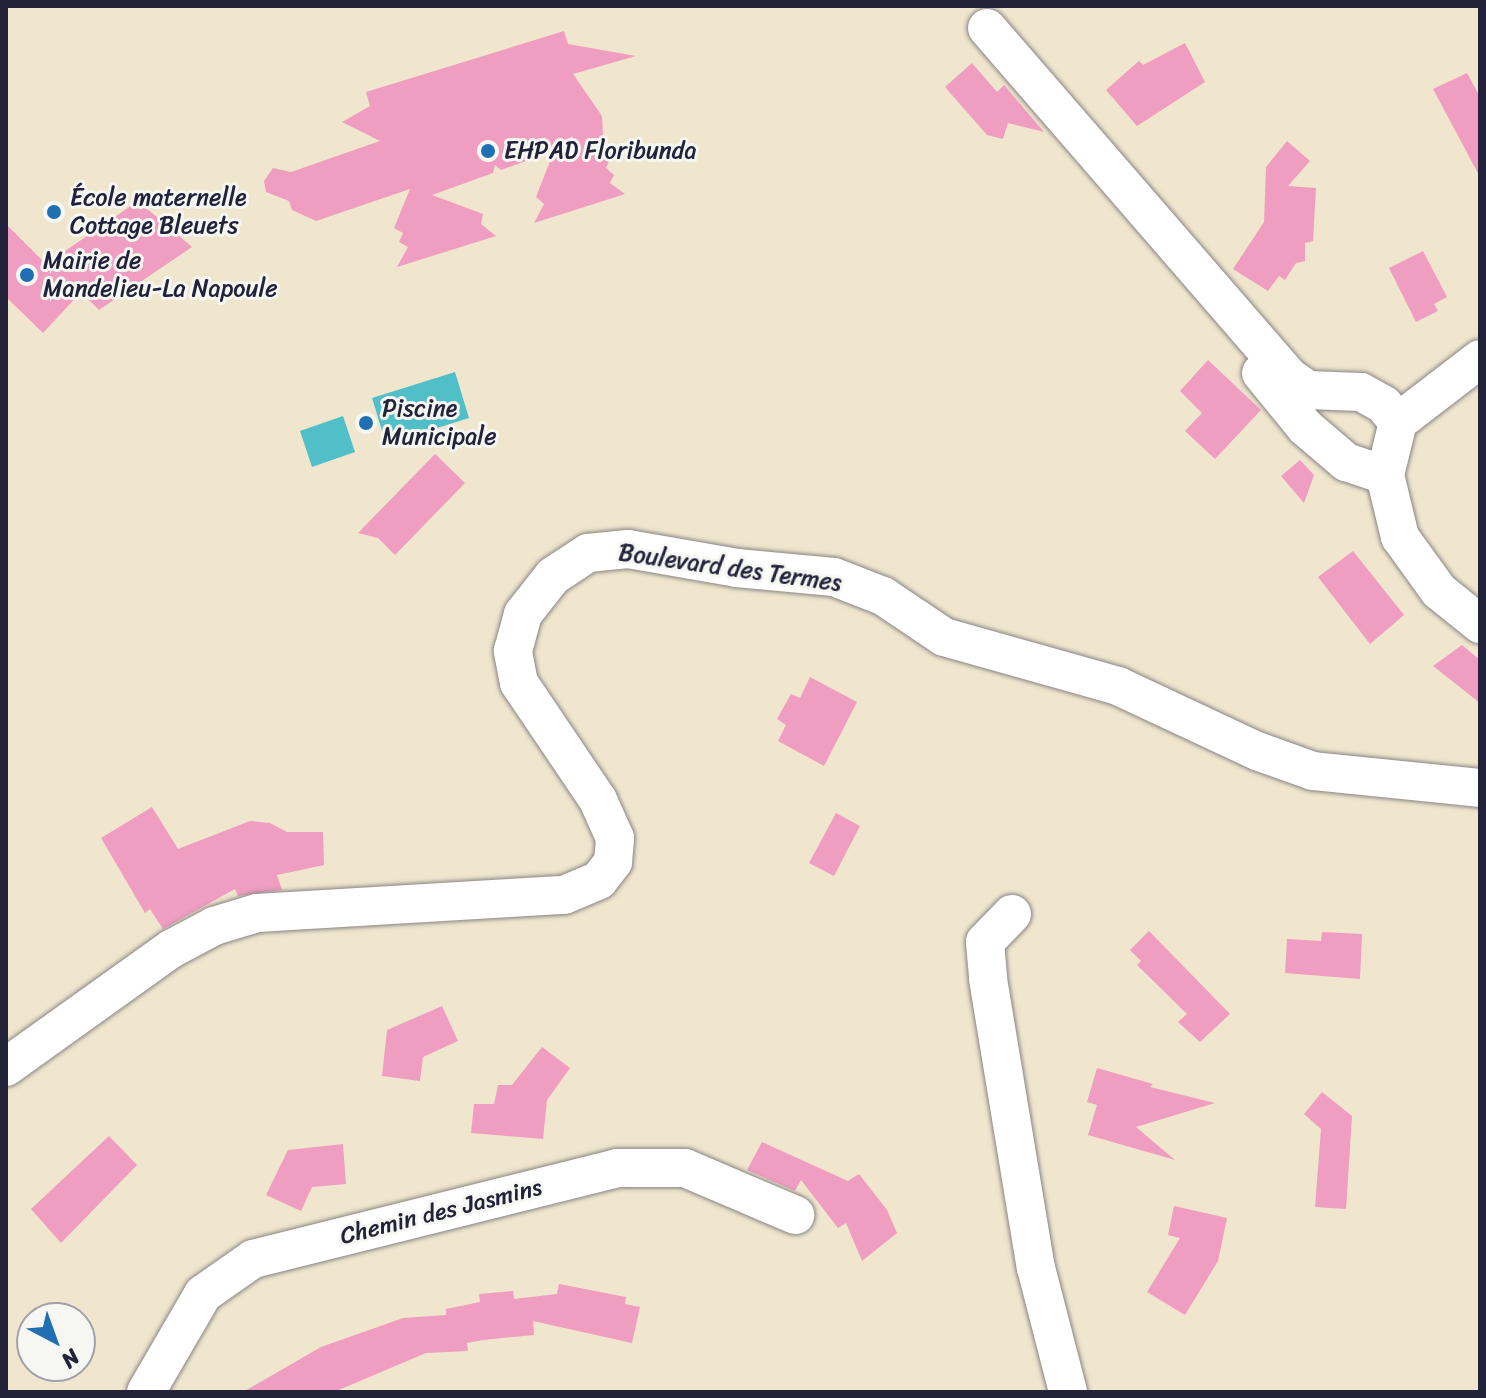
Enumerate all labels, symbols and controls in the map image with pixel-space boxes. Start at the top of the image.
place label: EHPAD Floribunda [504,137,696,165]
marker: EHPAD Floribunda [479,142,497,160]
place label: École maternelle Cottage Bleuets [70,184,247,240]
marker: École maternelle Cottage Bleuets [45,203,63,221]
place label: Mairie de Mandelieu-La Napoule [43,247,277,303]
marker: Mairie de Mandelieu-La Napoule [18,266,36,284]
place label: Piscine Municipale [382,395,497,451]
marker: Piscine Municipale [357,414,375,432]
street label: Boulevard des Termes [616,538,844,598]
street label: Chemin des Jasmins [336,1173,546,1251]
north arrow [16,1302,96,1382]
text: N [52,1339,89,1379]

